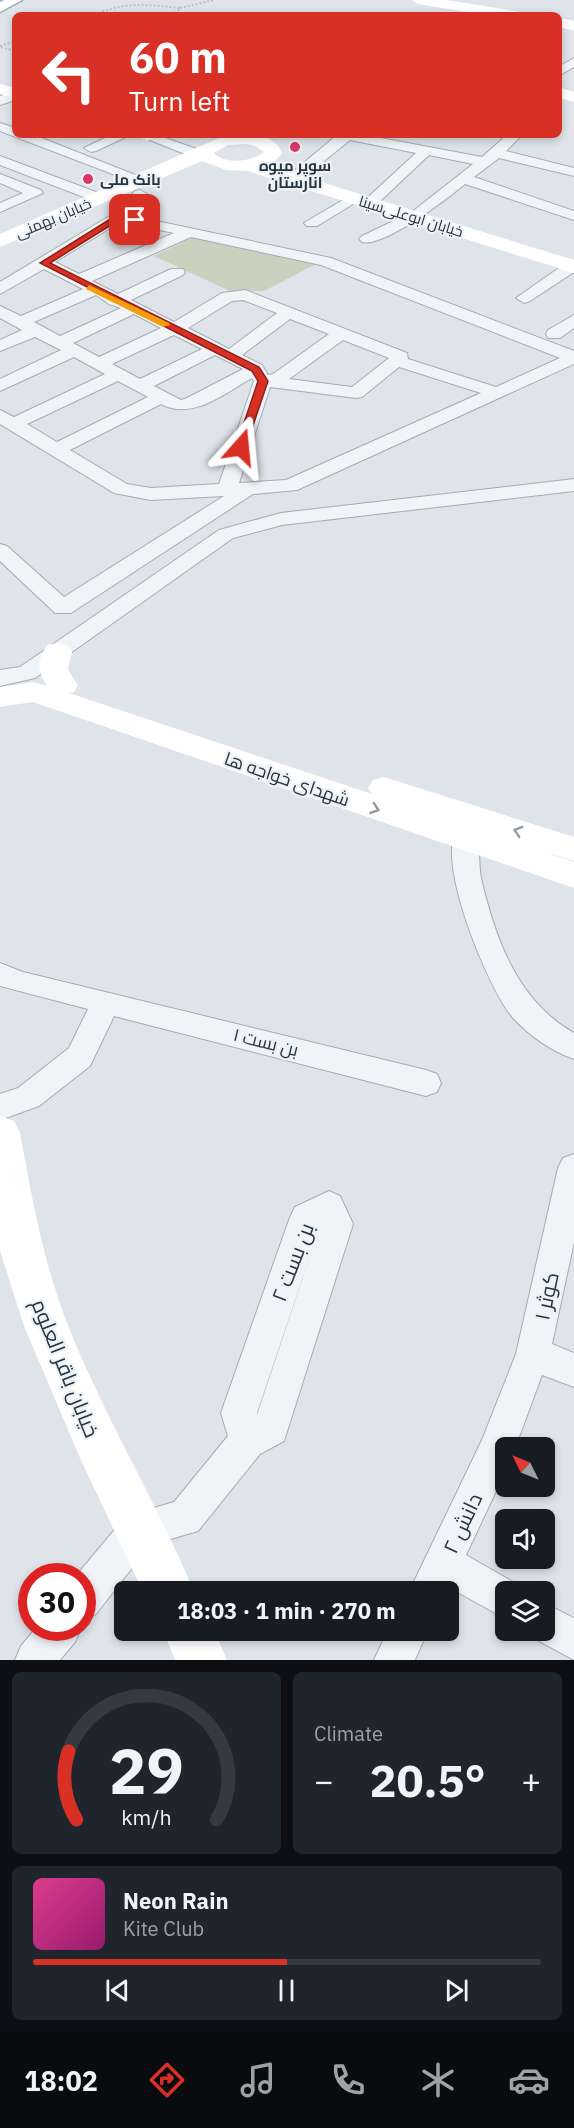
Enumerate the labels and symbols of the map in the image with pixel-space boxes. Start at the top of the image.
marker: سوپر میوه انارستان [288,140,302,154]
place label: سوپر میوه انارستان [259,156,331,192]
place label: بانک ملی [100,170,161,189]
marker: بانک ملی [81,172,95,186]
street label: خیابان ابوعلی‌سینا [356,191,466,242]
street label: خیابان بهمنی [12,193,94,243]
pin [109,194,160,245]
position arrow [209,415,273,479]
street label: شهدای خواجه ها [221,747,353,811]
one-way arrow [369,801,380,814]
one-way arrow [513,826,524,839]
street label: بن بست ۱ [231,1023,301,1061]
street label: بن بست ۲ [264,1219,320,1305]
street label: کوثر ۱ [527,1269,565,1323]
street label: خیابان باقر العلوم [25,1295,107,1442]
north arrow [495,1437,555,1497]
street label: دانش ۲ [436,1488,488,1558]
speed limit sign: 30 [18,1563,96,1641]

